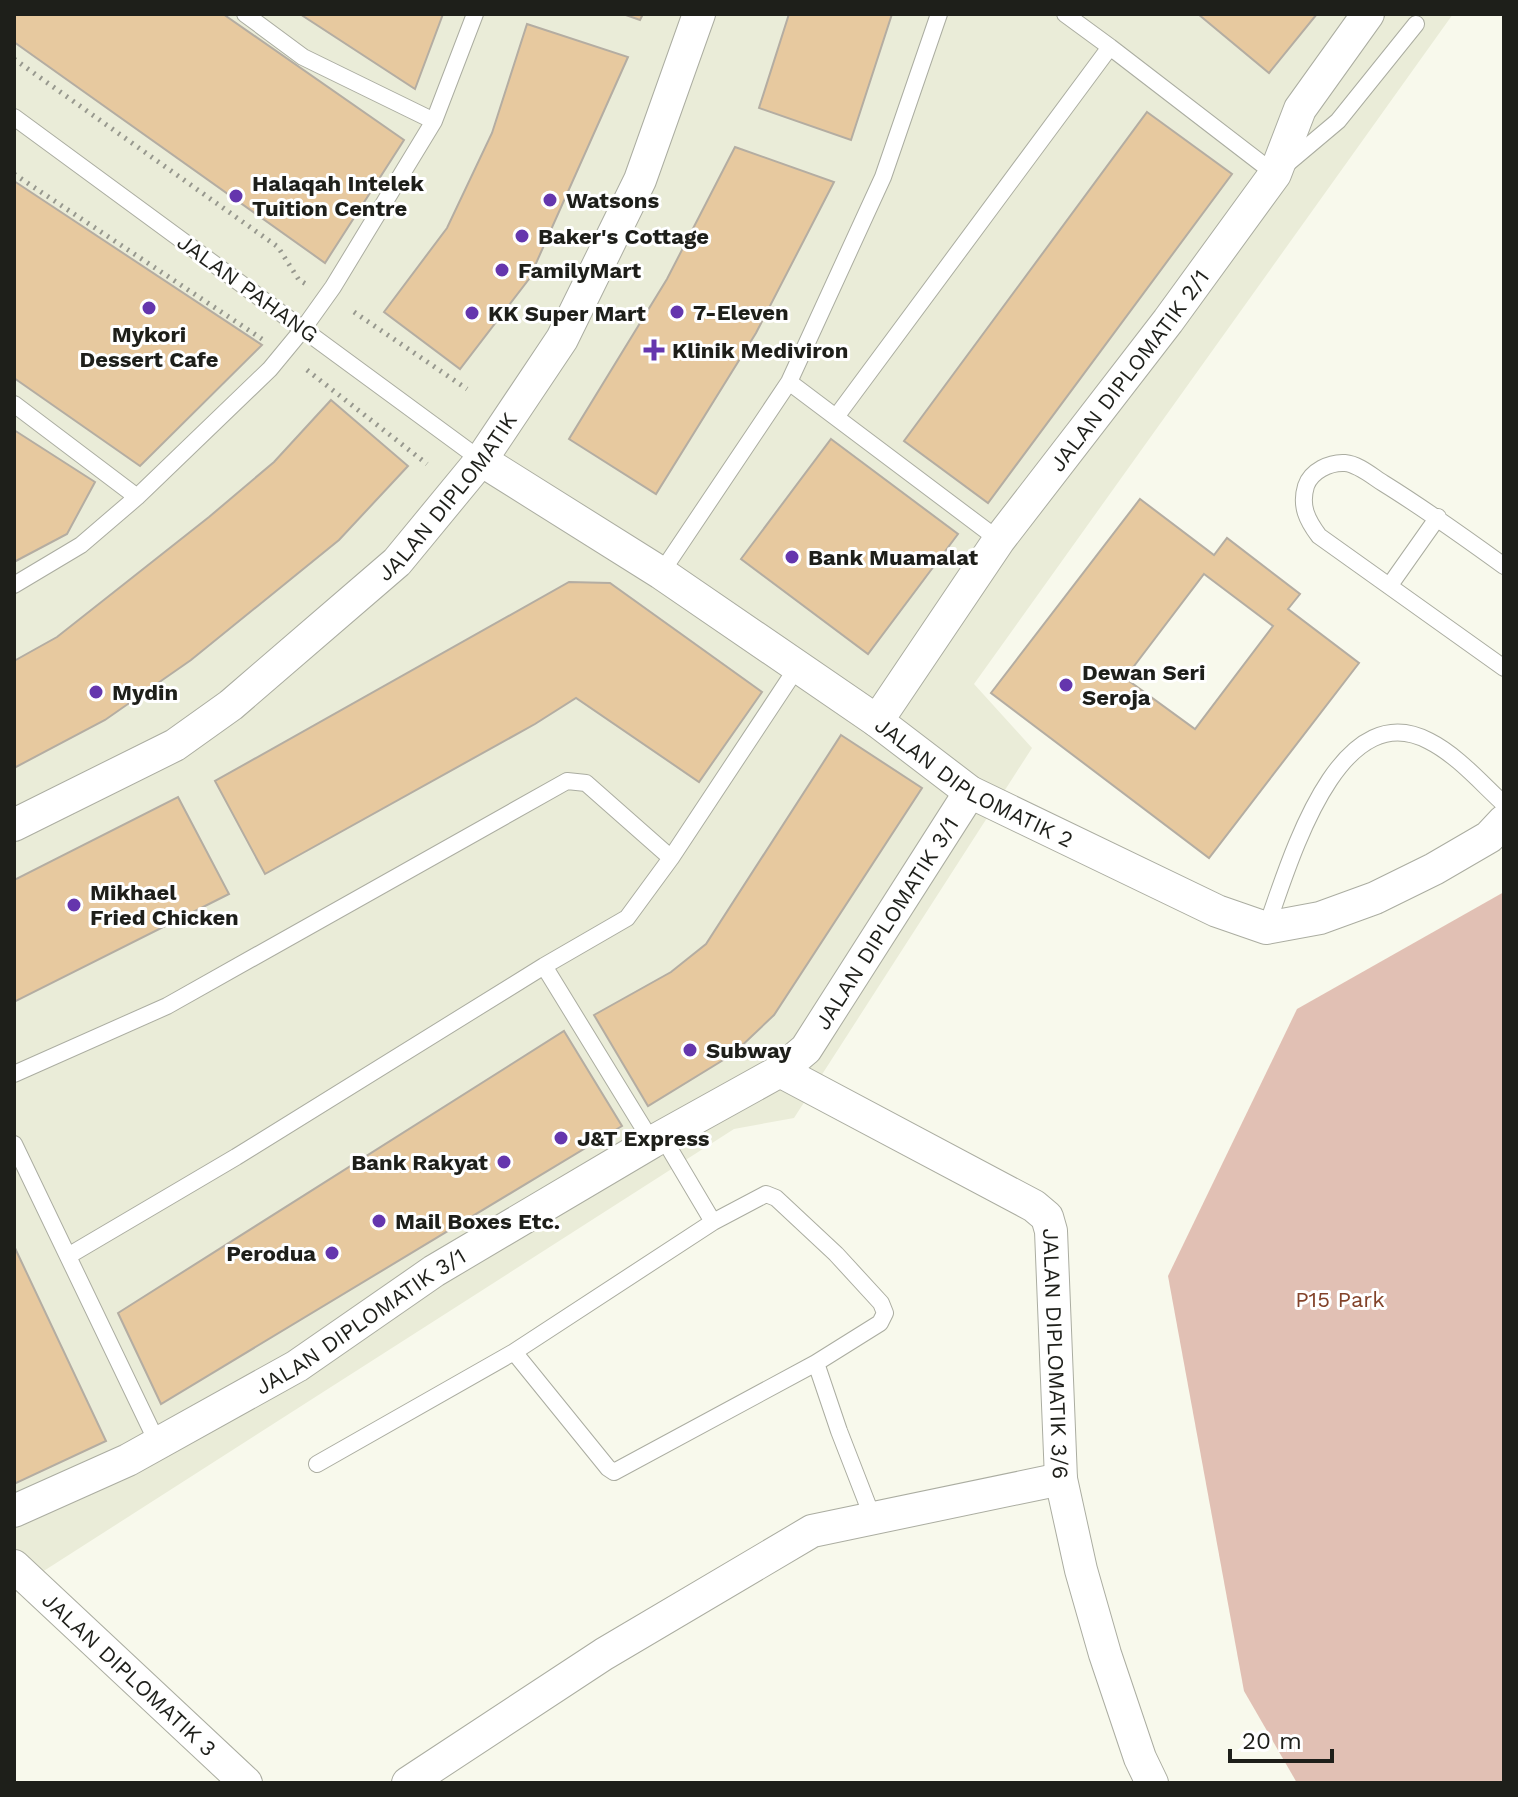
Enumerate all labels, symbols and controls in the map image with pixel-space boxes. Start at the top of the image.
place label: Halaqah Intelek Tuition Centre [252,171,424,221]
marker: Halaqah Intelek Tuition Centre [227,187,245,205]
place label: Watsons [566,188,659,213]
marker: Watsons [541,191,559,209]
place label: Baker's Cottage [538,224,709,249]
marker: Baker's Cottage [513,227,531,245]
street label: JALAN PAHANG [173,229,323,348]
place label: FamilyMart [518,258,641,283]
marker: FamilyMart [493,261,511,279]
street label: JALAN DIPLOMATIK 2/1 [1045,265,1214,476]
marker: Mykori Dessert Cafe [140,299,158,317]
place label: 7-Eleven [693,300,789,325]
place label: KK Super Mart [488,301,646,326]
marker: 7-Eleven [668,303,686,321]
marker: KK Super Mart [463,304,481,322]
place label: Mykori Dessert Cafe [79,322,219,372]
place label: Klinik Mediviron [672,338,848,363]
marker: Klinik Mediviron [643,339,665,361]
street label: JALAN DIPLOMATIK [373,408,522,586]
place label: Bank Muamalat [808,545,978,570]
marker: Bank Muamalat [783,548,801,566]
place label: Dewan Seri Seroja [1082,660,1205,710]
marker: Dewan Seri Seroja [1057,676,1075,694]
place label: Mydin [112,680,178,705]
marker: Mydin [87,683,105,701]
street label: JALAN DIPLOMATIK 2 [870,712,1077,853]
street label: JALAN DIPLOMATIK 3/1 [810,813,964,1034]
place label: Mikhael Fried Chicken [90,880,239,930]
marker: Mikhael Fried Chicken [65,896,83,914]
place label: Subway [706,1038,792,1063]
marker: Subway [681,1041,699,1059]
place label: J&T Express [577,1126,710,1151]
marker: J&T Express [552,1129,570,1147]
place label: Bank Rakyat [351,1150,488,1175]
marker: Bank Rakyat [495,1153,513,1171]
place label: Mail Boxes Etc. [395,1209,560,1234]
marker: Mail Boxes Etc. [370,1212,388,1230]
street label: JALAN DIPLOMATIK 3/6 [1038,1228,1073,1480]
place label: Perodua [226,1241,316,1266]
street label: JALAN DIPLOMATIK 3/1 [251,1243,470,1400]
marker: Perodua [323,1244,341,1262]
park label: P15 Park [1295,1287,1385,1312]
street label: JALAN DIPLOMATIK 3 [37,1587,221,1761]
scale bar [1230,1713,1332,1763]
text: 20 m [1242,1727,1302,1755]

